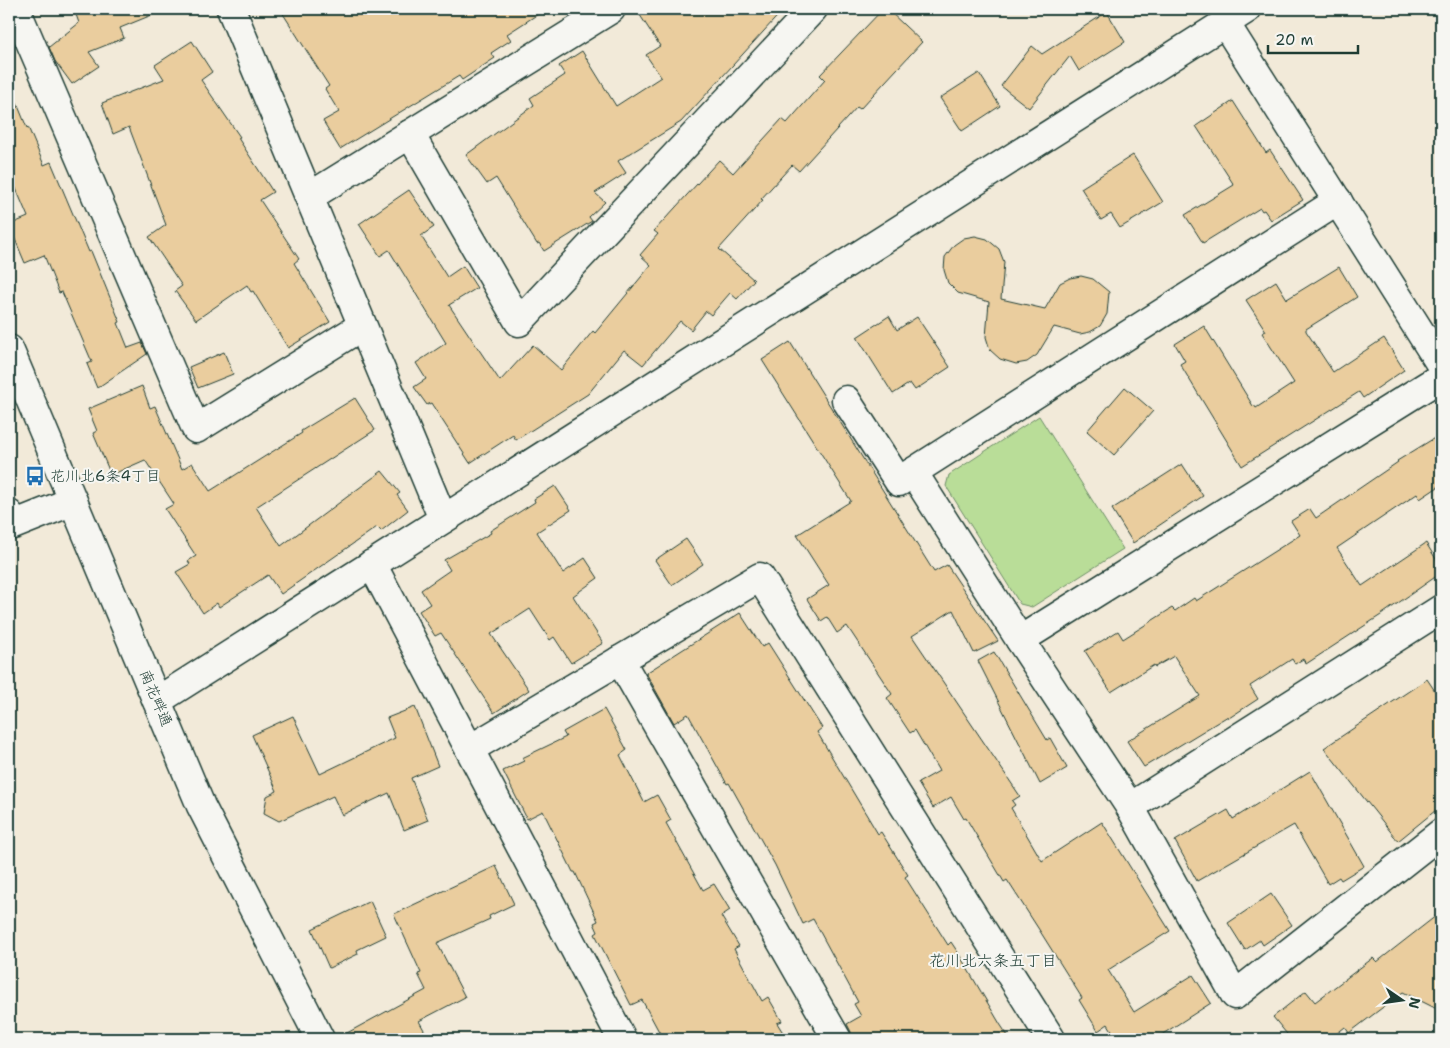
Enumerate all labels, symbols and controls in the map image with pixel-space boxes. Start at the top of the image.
scale bar [1268,22,1358,54]
text: 20 m [1275,30,1314,50]
bus stop icon: 花川北6条4丁目 [24,465,46,487]
place label: 花川北6条4丁目 [50,466,161,486]
street label: 南花畔通 [135,666,177,730]
district label: 花川北六条五丁目 [929,950,1057,971]
north arrow [1378,976,1428,1026]
text: N [1405,995,1425,1010]

